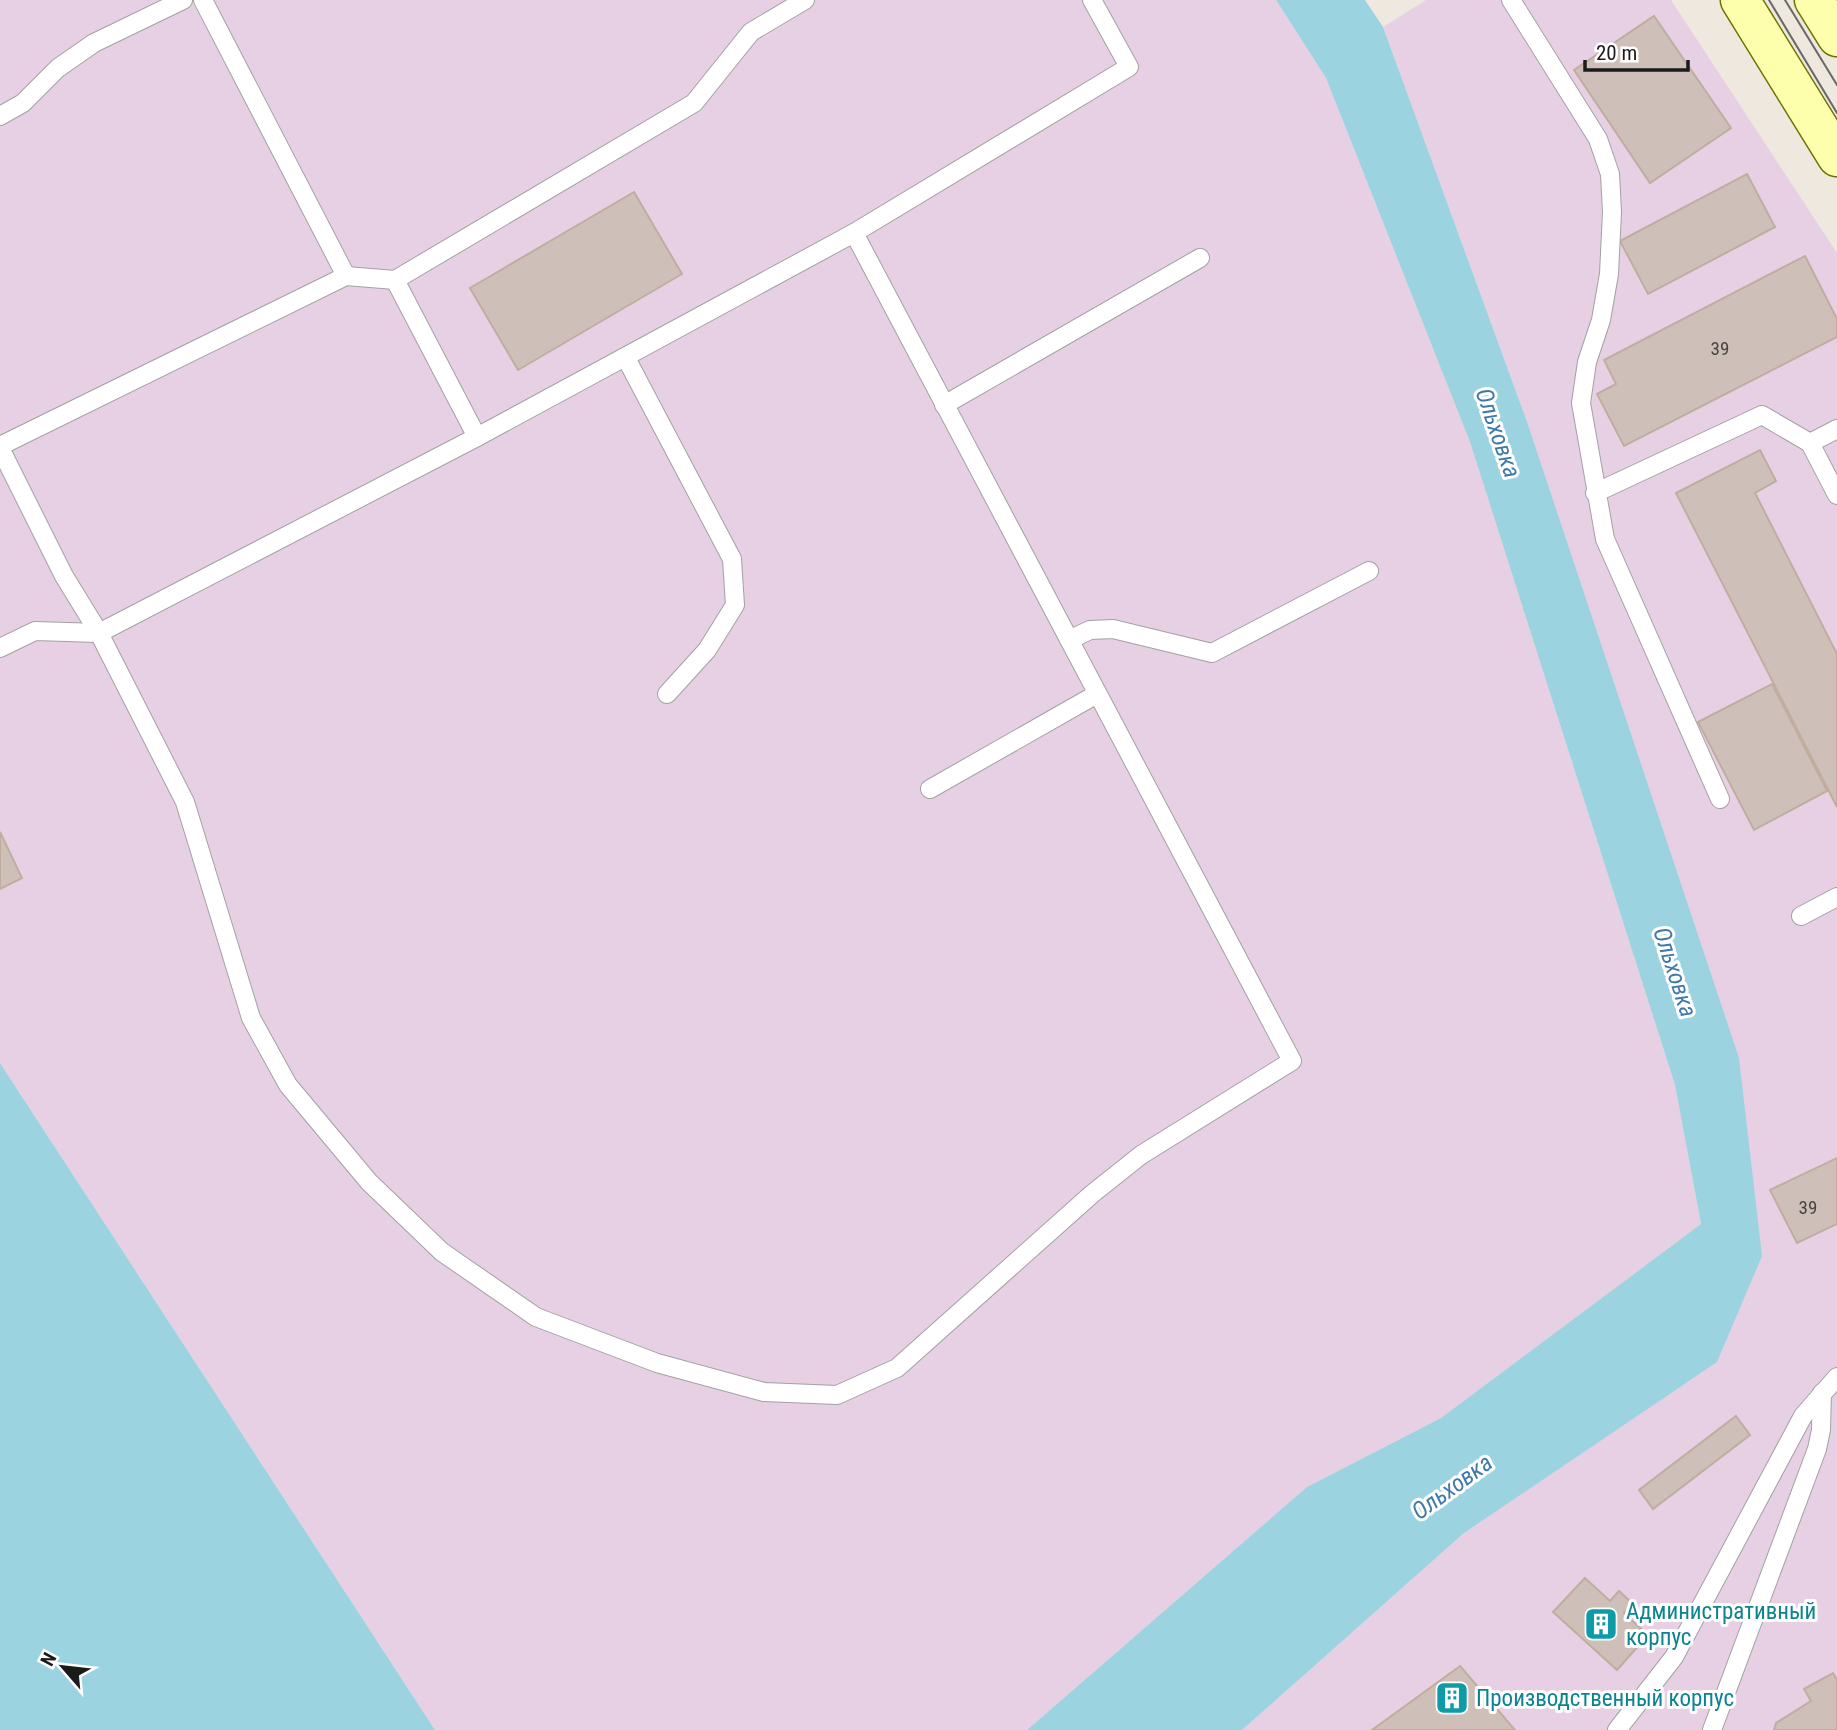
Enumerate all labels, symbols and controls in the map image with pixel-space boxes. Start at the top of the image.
scale bar [1585,28,1688,72]
text: 20 m [1596,41,1637,65]
house number: 39 [1711,337,1729,360]
water label: Ольховка [1470,385,1526,481]
water label: Ольховка [1647,924,1703,1020]
house number: 39 [1799,1196,1817,1219]
water label: Ольховка [1406,1448,1498,1526]
place label: Административный корпус [1626,1598,1816,1651]
building icon: Административный корпус [1582,1605,1620,1643]
north arrow [28,1632,98,1702]
text: N [36,1649,61,1670]
building icon: Производственный корпус [1433,1679,1471,1717]
place label: Производственный корпус [1476,1685,1734,1712]

